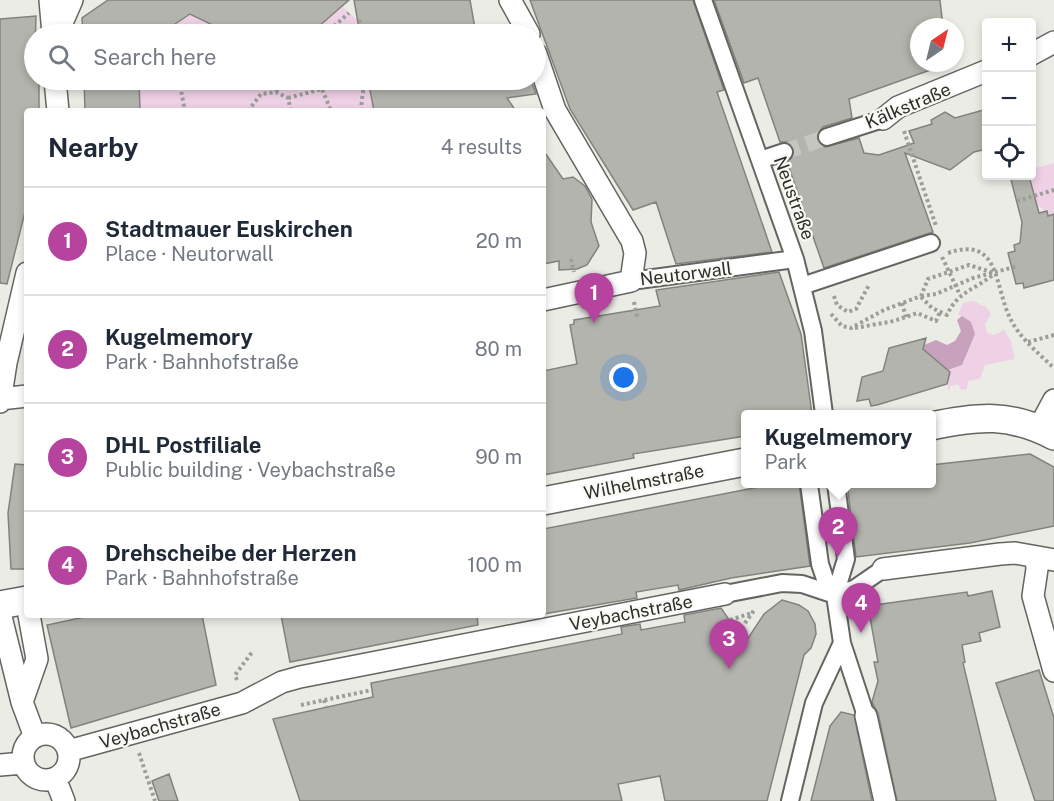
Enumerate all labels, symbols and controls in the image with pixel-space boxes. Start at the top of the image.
north arrow [910,18,964,72]
map controls [982,18,1036,180]
button: + [982,18,1036,72]
search box [24,24,546,90]
icon: search [45,41,78,74]
text: Search here [93,44,217,70]
button: − [982,72,1036,126]
street label: Kälkstraße [862,78,954,133]
button: locate [982,126,1036,180]
text: Nearby [48,132,138,163]
text: 4 results [441,135,522,159]
street label: Neustraße [770,153,819,243]
text: Stadtmauer Euskirchen [105,216,353,242]
text: 1 [63,229,72,253]
text: 20 m [476,229,522,253]
text: Place · Neutorwall [105,242,274,266]
street label: Neutorwall [639,257,733,290]
pin: 1 [574,274,614,323]
text: Kugelmemory [105,324,253,350]
text: 2 [61,337,74,361]
text: 80 m [475,337,522,361]
text: Park · Bahnhofstraße [105,350,299,374]
your location [609,363,638,392]
popup [741,410,936,488]
text: Kugelmemory [765,424,912,450]
text: DHL Postfiliale [105,432,261,458]
text: 3 [61,445,74,469]
text: 90 m [475,445,522,469]
text: Park [765,450,807,474]
text: Public building · Veybachstraße [105,458,396,482]
street label: Wilhelmstraße [582,460,706,503]
pin: 2 [818,508,858,557]
text: Drehscheibe der Herzen [105,540,357,566]
text: 4 [61,553,74,577]
text: 100 m [467,553,522,577]
text: Park · Bahnhofstraße [105,566,299,590]
pin: 4 [842,584,880,633]
street label: Veybachstraße [568,590,694,635]
pin: 3 [710,620,748,669]
street label: Veybachstraße [97,698,223,753]

